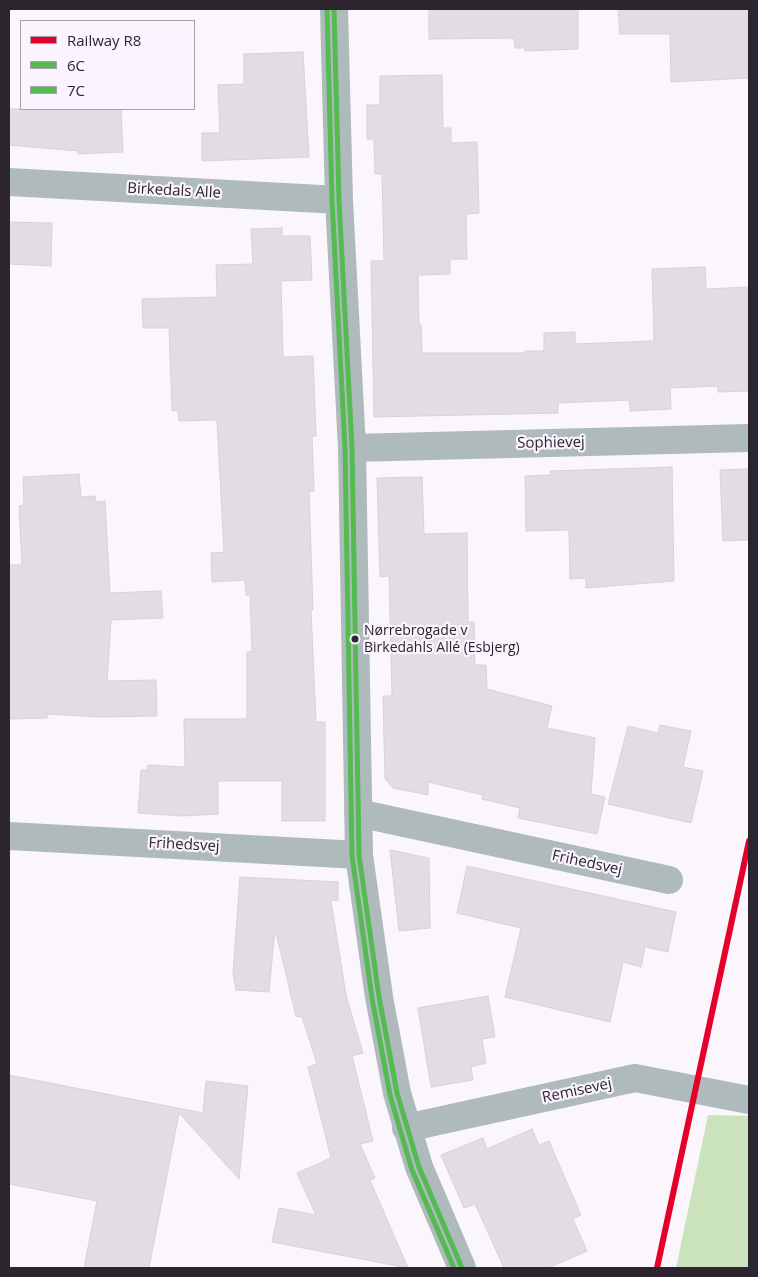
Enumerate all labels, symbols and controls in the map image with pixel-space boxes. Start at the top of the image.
legend [20,20,195,110]
text: Railway R8 [67,30,141,50]
text: 6C [67,55,85,75]
text: 7C [67,80,85,100]
street label: Birkedals Alle [127,180,221,202]
street label: Sophievej [517,433,585,453]
place label: Nørrebrogade v Birkedahls Allé (Esbjerg) [364,623,520,656]
marker: Nørrebrogade v Birkedahls Allé (Esbjerg) [350,634,360,644]
street label: Frihedsvej [148,834,220,856]
street label: Frihedsvej [550,847,624,879]
street label: Remisevej [541,1075,613,1107]

